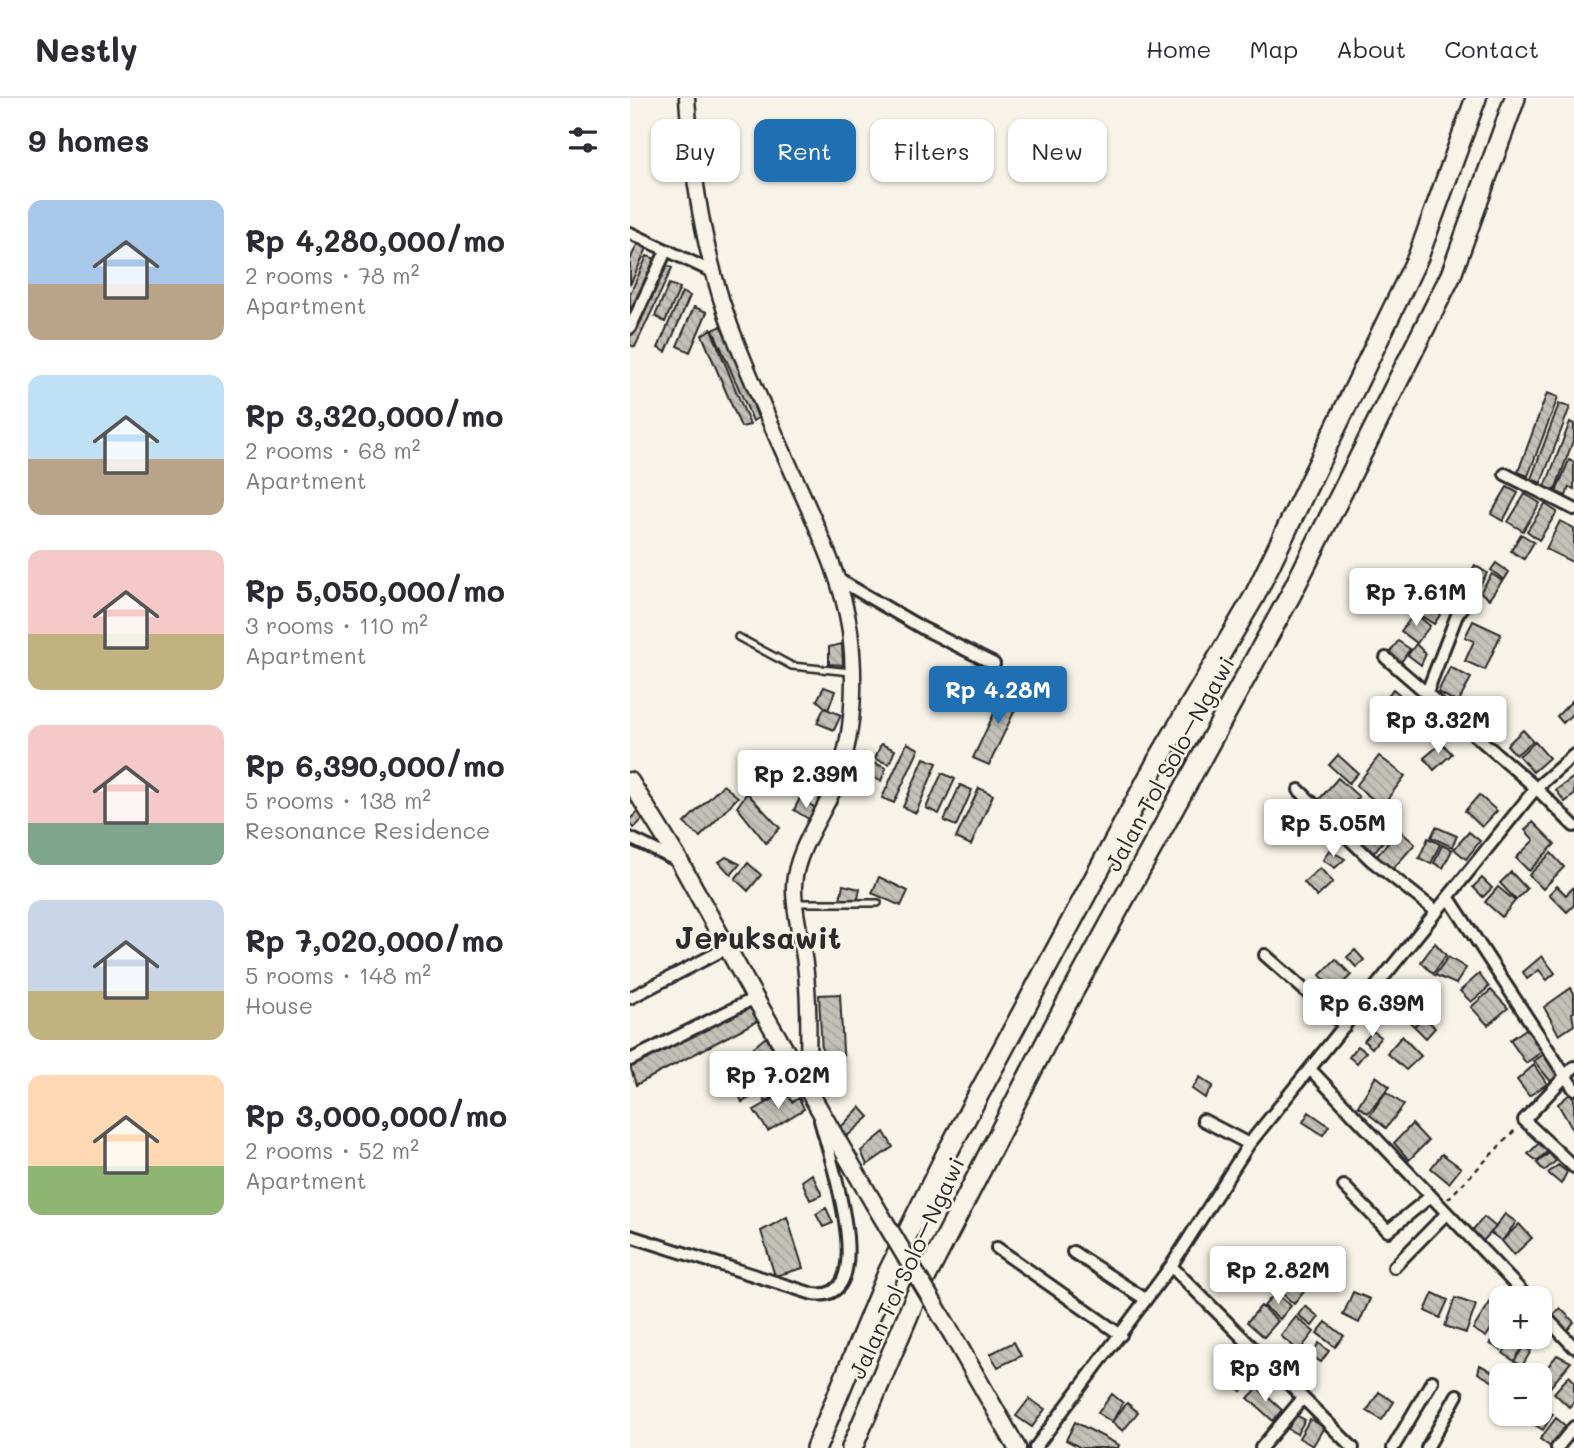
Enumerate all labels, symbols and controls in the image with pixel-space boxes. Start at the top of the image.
text: Nestly [35,27,138,70]
text: Home [1146,33,1211,64]
text: Map [1249,33,1298,64]
text: About [1336,33,1406,64]
text: Contact [1444,33,1539,64]
chip: Buy [651,119,740,182]
chip: Rent [754,119,856,182]
chip: Filters [870,119,994,182]
chip: New [1008,119,1107,182]
text: 9 homes [28,120,149,160]
icon: filters [564,121,602,159]
text: Rp 4,280,000/mo [245,220,505,260]
icon: home [84,228,168,312]
text: 2 rooms · 78 m² [245,260,419,290]
text: Apartment [245,290,367,320]
text: Rp 3,320,000/mo [245,395,503,435]
icon: home [84,403,168,487]
text: 2 rooms · 68 m² [245,435,420,465]
text: Apartment [245,465,367,495]
pin: Rp 7.61M [1344,568,1488,628]
text: Rp 5,050,000/mo [245,570,505,610]
text: Rp 7.61M [1365,576,1467,606]
icon: home [84,578,168,662]
text: 3 rooms · 110 m² [245,610,428,640]
text: Apartment [245,640,367,670]
street label: Jalan Tol Solo–Ngawi [1098,651,1241,876]
pin: Rp 4.28M [926,666,1070,726]
text: Rp 4.28M [945,674,1051,704]
pin: Rp 3.32M [1366,696,1510,756]
text: Rp 3.32M [1386,704,1490,734]
text: Rp 6,390,000/mo [245,745,505,785]
pin: Rp 2.39M [734,750,878,810]
icon: home [84,753,168,837]
text: Rp 2.39M [754,758,858,788]
text: 5 rooms · 138 m² [245,785,431,815]
pin: Rp 5.05M [1261,800,1405,859]
text: Rp 5.05M [1280,807,1386,837]
text: Resonance Residence [245,815,490,845]
district label: Jeruksawit [675,917,841,957]
text: Rp 7,020,000/mo [245,920,503,960]
icon: home [84,928,168,1012]
text: 5 rooms · 148 m² [245,960,431,990]
pin: Rp 6.39M [1300,979,1444,1039]
text: Rp 6.39M [1319,987,1425,1017]
text: House [245,990,313,1020]
pin: Rp 7.02M [706,1052,850,1111]
text: Rp 7.02M [726,1059,830,1089]
text: Rp 3,000,000/mo [245,1095,507,1135]
icon: home [84,1103,168,1187]
text: 2 rooms · 52 m² [245,1135,419,1165]
street label: Jalan Tol Solo–Ngawi [842,1152,971,1383]
text: Apartment [245,1165,367,1195]
pin: Rp 2.82M [1206,1246,1350,1306]
text: Rp 2.82M [1226,1254,1330,1284]
map controls [1489,1286,1552,1426]
button: + [1489,1286,1552,1349]
pin: Rp 3M [1216,1344,1314,1404]
text: Rp 3M [1229,1352,1301,1382]
button: − [1489,1363,1552,1426]

